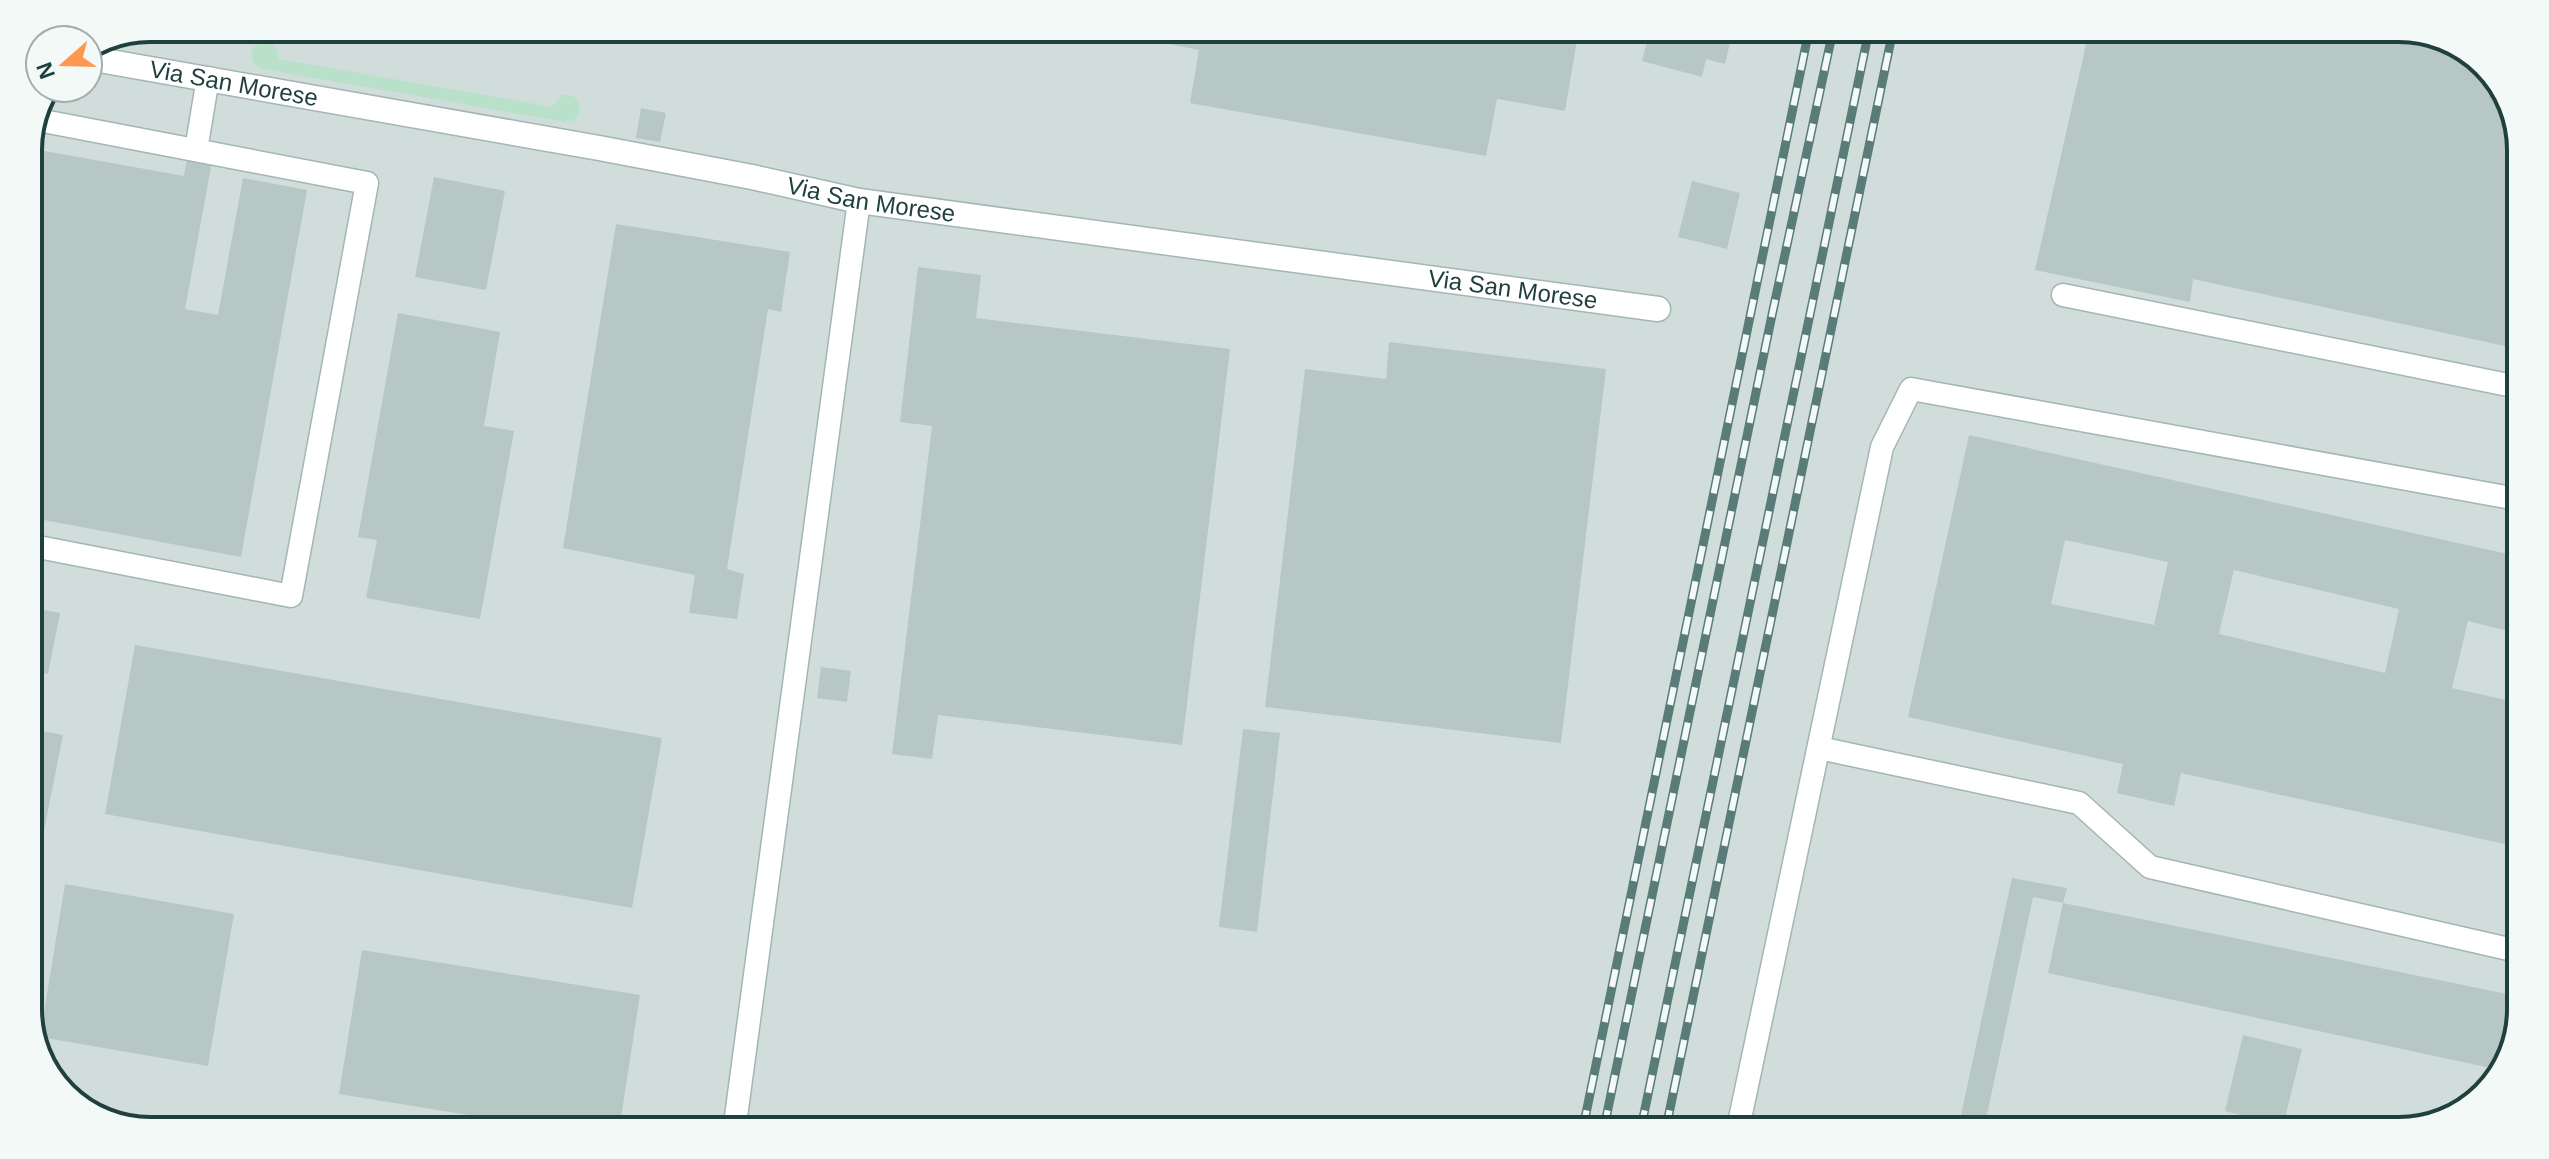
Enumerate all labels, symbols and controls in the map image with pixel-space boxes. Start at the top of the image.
north arrow [24,24,104,104]
street label: Via San Morese [148,55,320,111]
text: N [31,59,60,82]
street label: Via San Morese [784,171,957,227]
street label: Via San Morese [1427,264,1599,314]

